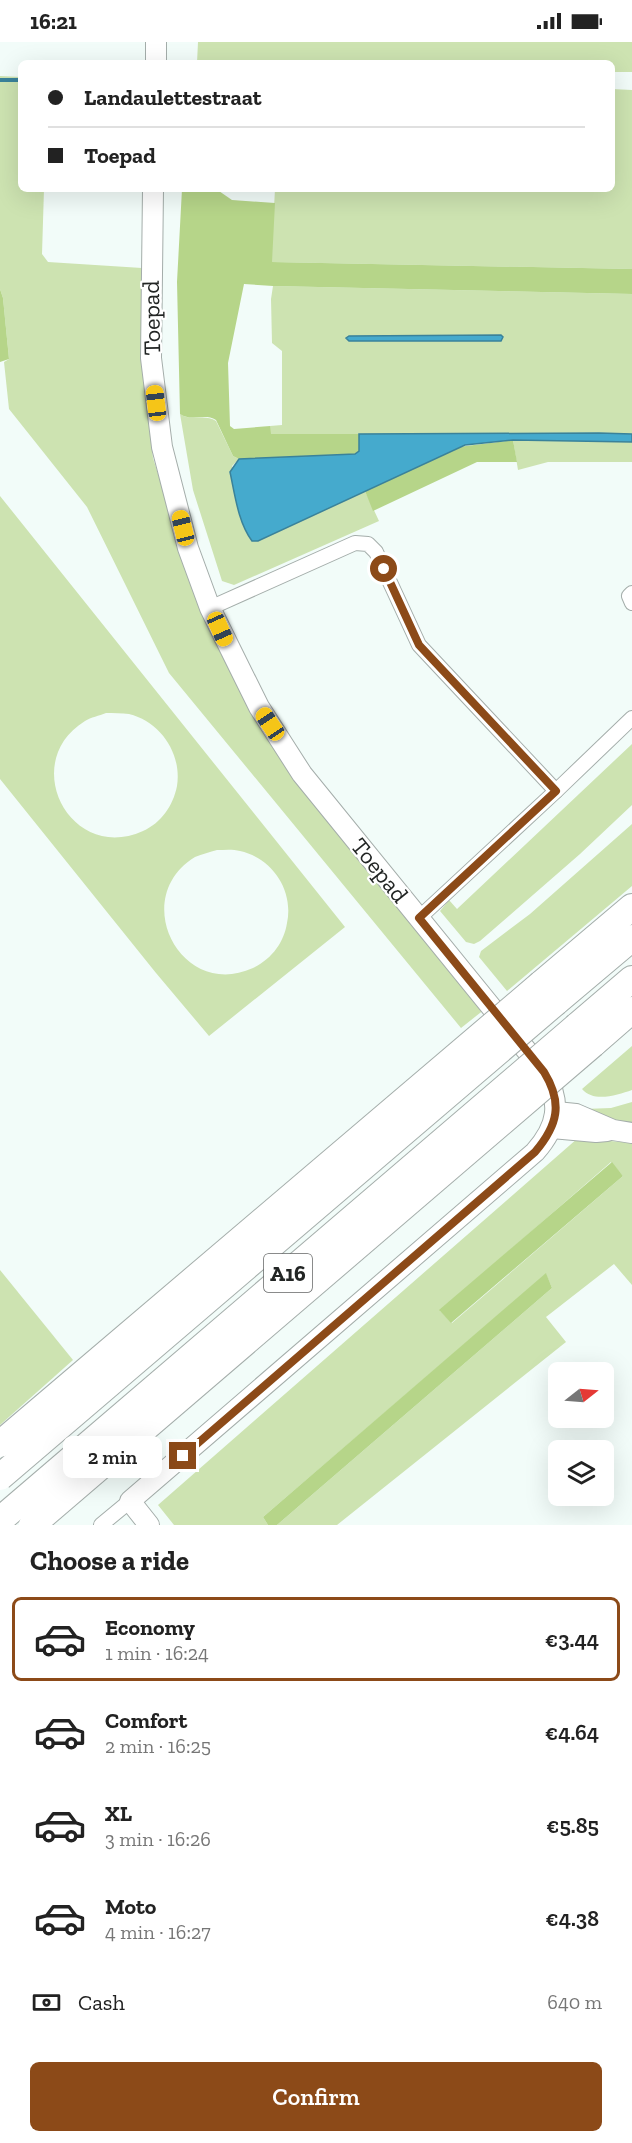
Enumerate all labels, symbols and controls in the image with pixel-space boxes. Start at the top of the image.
text: 16:21 [30,8,77,35]
text: Landaulettestraat [84,84,262,111]
text: Toepad [84,142,156,169]
street label: Toepad [136,280,166,356]
car [145,384,167,422]
car [170,508,196,548]
route start [370,555,397,582]
car [204,609,236,649]
car [252,704,288,744]
street label: Toepad [345,832,415,908]
road number: A16 [264,1254,312,1292]
north arrow [548,1362,614,1428]
map controls [548,1362,614,1506]
callout: 2 min [63,1435,162,1477]
button: layers [548,1440,614,1506]
route end [169,1442,196,1469]
text: 2 min [88,1445,137,1469]
text: Choose a ride [30,1545,189,1577]
icon: car [33,1612,87,1666]
text: Economy [105,1614,195,1641]
text: €3.44 [545,1626,599,1653]
text: 1 min · 16:24 [105,1641,209,1665]
icon: car [33,1705,87,1759]
text: Comfort [105,1707,187,1734]
text: €4.64 [545,1719,599,1746]
text: 2 min · 16:25 [105,1734,211,1758]
icon: car [33,1798,87,1852]
text: XL [105,1800,132,1827]
text: €5.85 [546,1812,599,1839]
text: 3 min · 16:26 [105,1827,211,1851]
icon: car [33,1891,87,1945]
text: Moto [105,1893,156,1920]
text: €4.38 [546,1905,599,1932]
text: 4 min · 16:27 [105,1920,211,1944]
icon: cash [30,1986,63,2019]
text: Cash [78,1989,125,2016]
text: 640 m [547,1990,602,2014]
button: Confirm [30,2062,602,2131]

